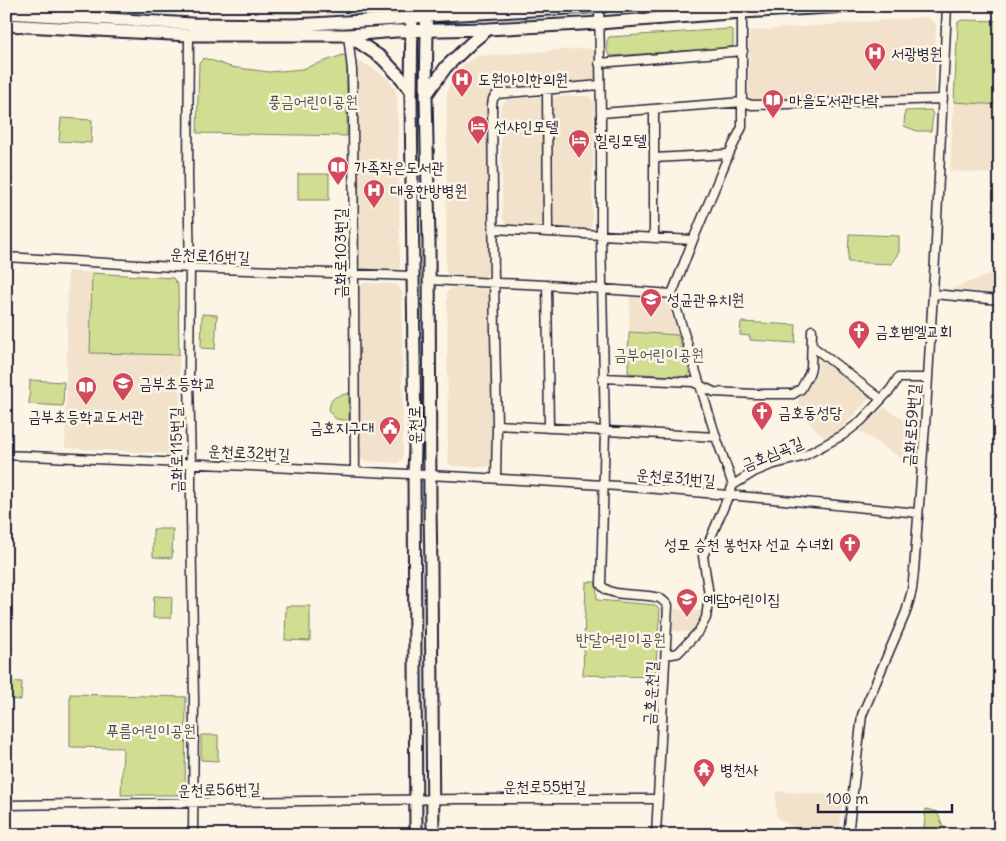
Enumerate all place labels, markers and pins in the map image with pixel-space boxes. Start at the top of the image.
hospital icon: 서광병원 [863,41,887,72]
place label: 서광병원 [891,43,943,63]
hospital icon: 도원아이한의원 [450,67,474,98]
place label: 도원아이한의원 [478,69,568,89]
library icon: 마을도서관다락 [761,88,785,119]
place label: 마을도서관다락 [789,90,879,110]
hotel icon: 선샤인모텔 [466,114,490,145]
place label: 선샤인모텔 [494,116,559,136]
hotel icon: 힐링모텔 [567,128,591,159]
place label: 힐링모텔 [595,130,647,150]
library icon: 가족작은도서관 [326,155,350,186]
place label: 가족작은도서관 [354,157,444,177]
hospital icon: 대웅한방병원 [362,178,386,209]
place label: 대웅한방병원 [390,180,467,200]
school or university icon: 성균관유치원 [639,287,663,318]
place label: 성균관유치원 [667,289,744,309]
church icon: 금호벧엘교회 [847,319,871,350]
place label: 금호벧엘교회 [875,321,952,341]
school or university icon: 금부초등학교 [111,371,135,402]
place label: 금부초등학교 [139,373,216,393]
library icon: 금부초등학교도서관 [74,375,98,406]
church icon: 금호동성당 [750,400,774,431]
place label: 금호동성당 [778,402,843,422]
place label: 금부초등학교도서관 [28,406,144,426]
public building icon: 금호지구대 [378,415,402,446]
place label: 금호지구대 [310,417,374,437]
church icon: 성모 승천 봉헌자 선교 수녀회 [838,532,862,563]
place label: 성모 승천 봉헌자 선교 수녀회 [664,534,834,554]
school or university icon: 예담어린이집 [675,587,699,618]
place label: 예담어린이집 [703,589,780,609]
temple icon: 병천사 [692,757,716,788]
place label: 병천사 [720,759,759,779]

